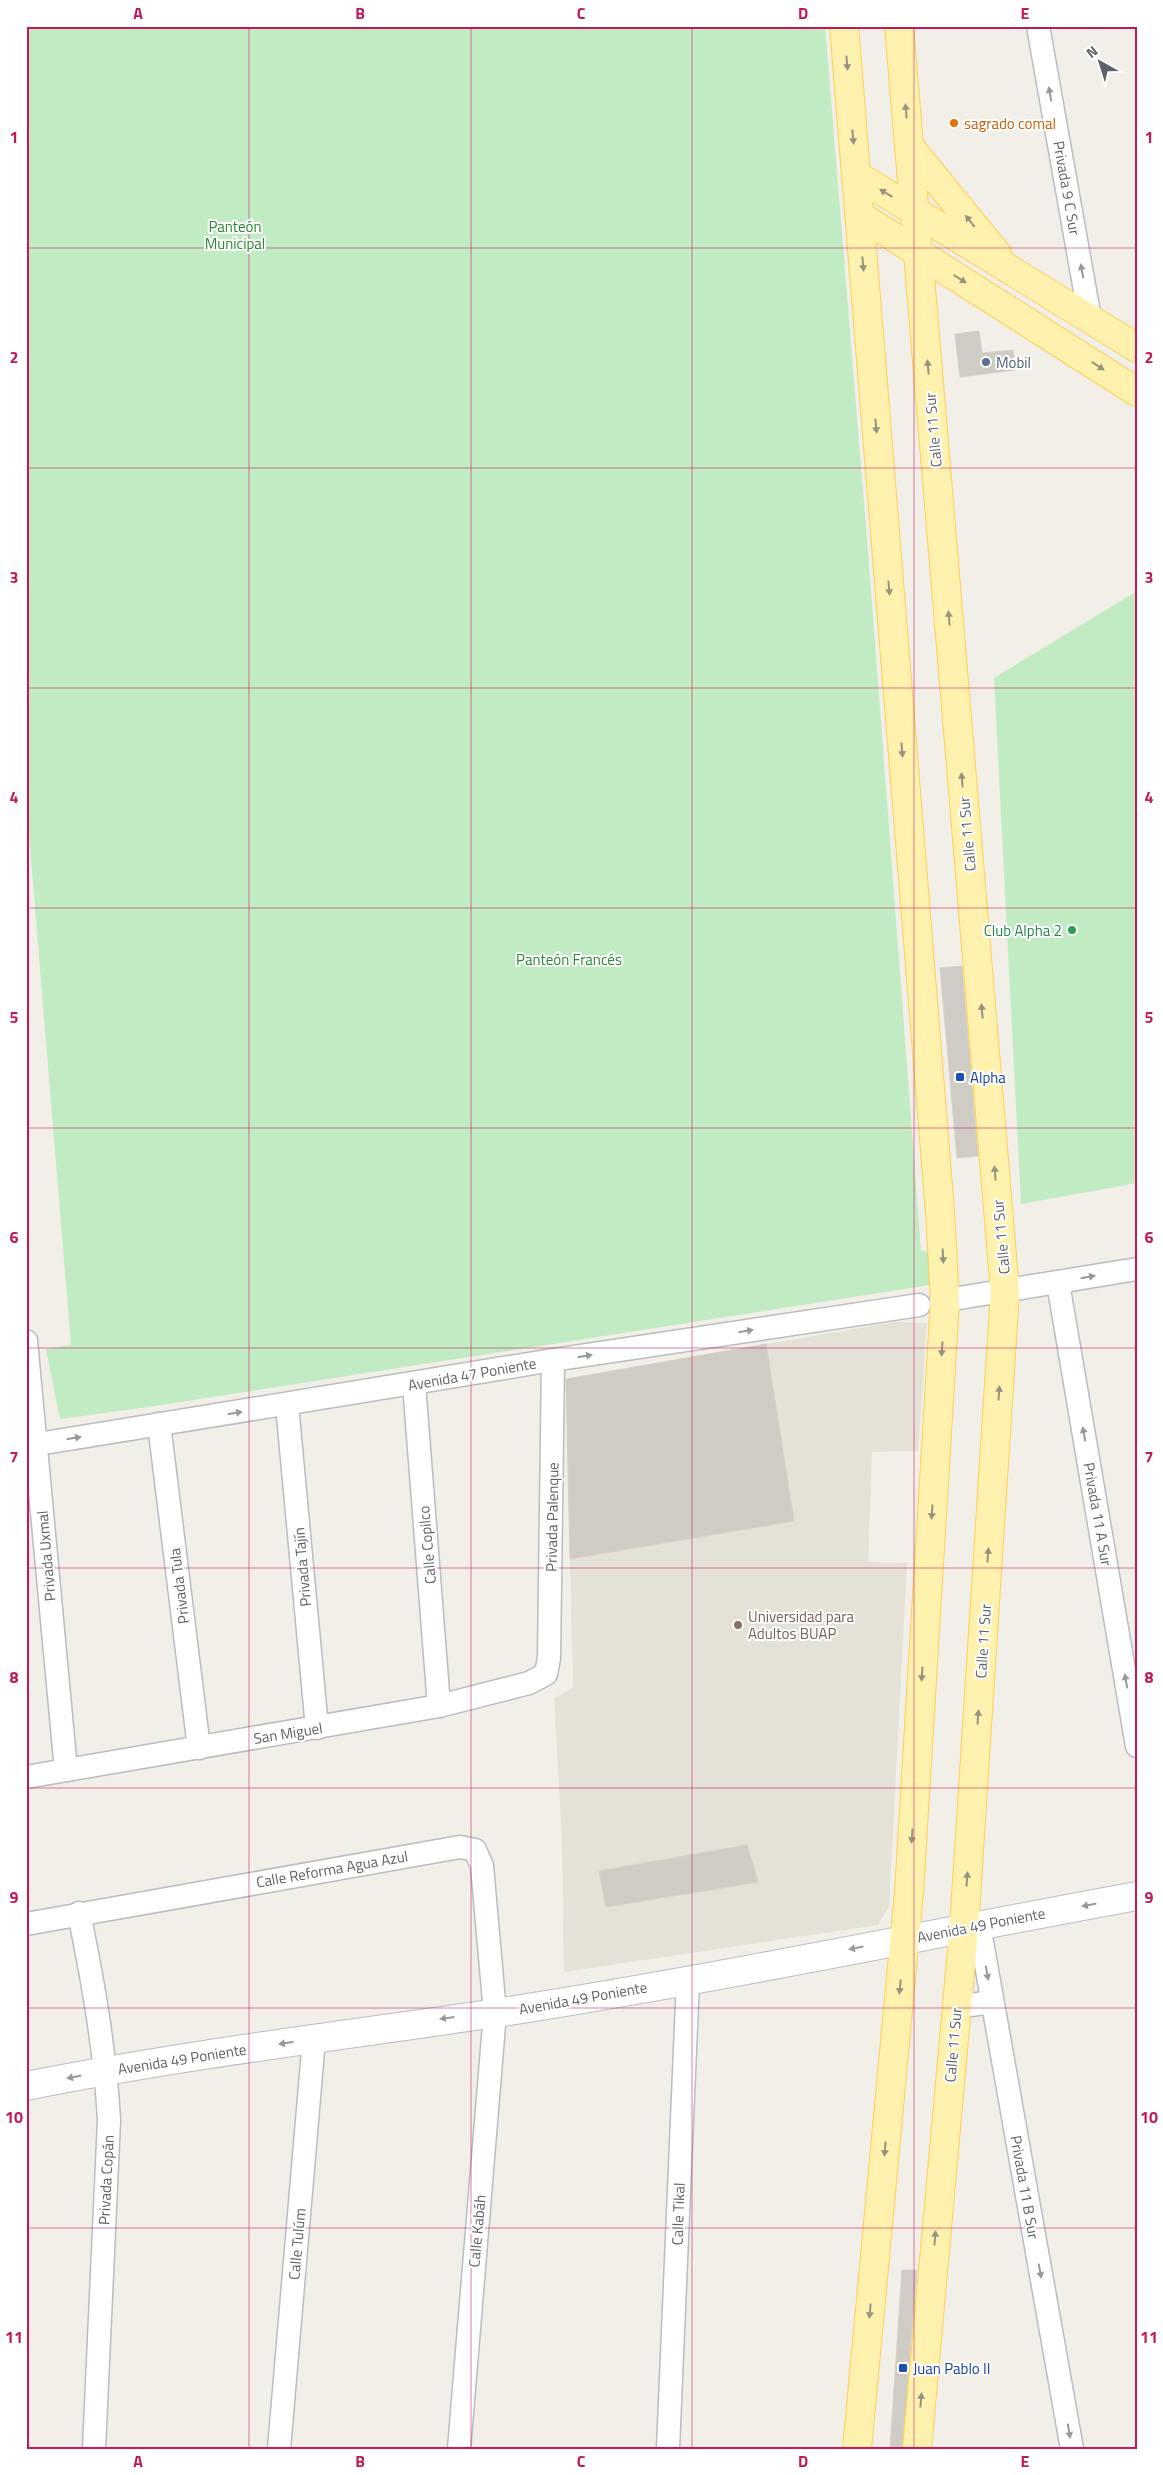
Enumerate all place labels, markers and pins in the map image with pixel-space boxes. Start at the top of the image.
place label: sagrado comal [964,112,1056,135]
marker: sagrado comal [948,117,960,129]
place label: Mobil [996,351,1031,374]
marker: Mobil [980,356,992,368]
place label: Club Alpha 2 [984,919,1062,942]
marker: Club Alpha 2 [1066,924,1078,936]
place label: Alpha [970,1066,1006,1089]
marker: Alpha [954,1071,966,1083]
place label: Universidad para Adultos BUAP [748,1605,854,1645]
marker: Universidad para Adultos BUAP [732,1619,744,1631]
place label: Juan Pablo II [913,2357,990,2380]
marker: Juan Pablo II [897,2362,909,2374]

